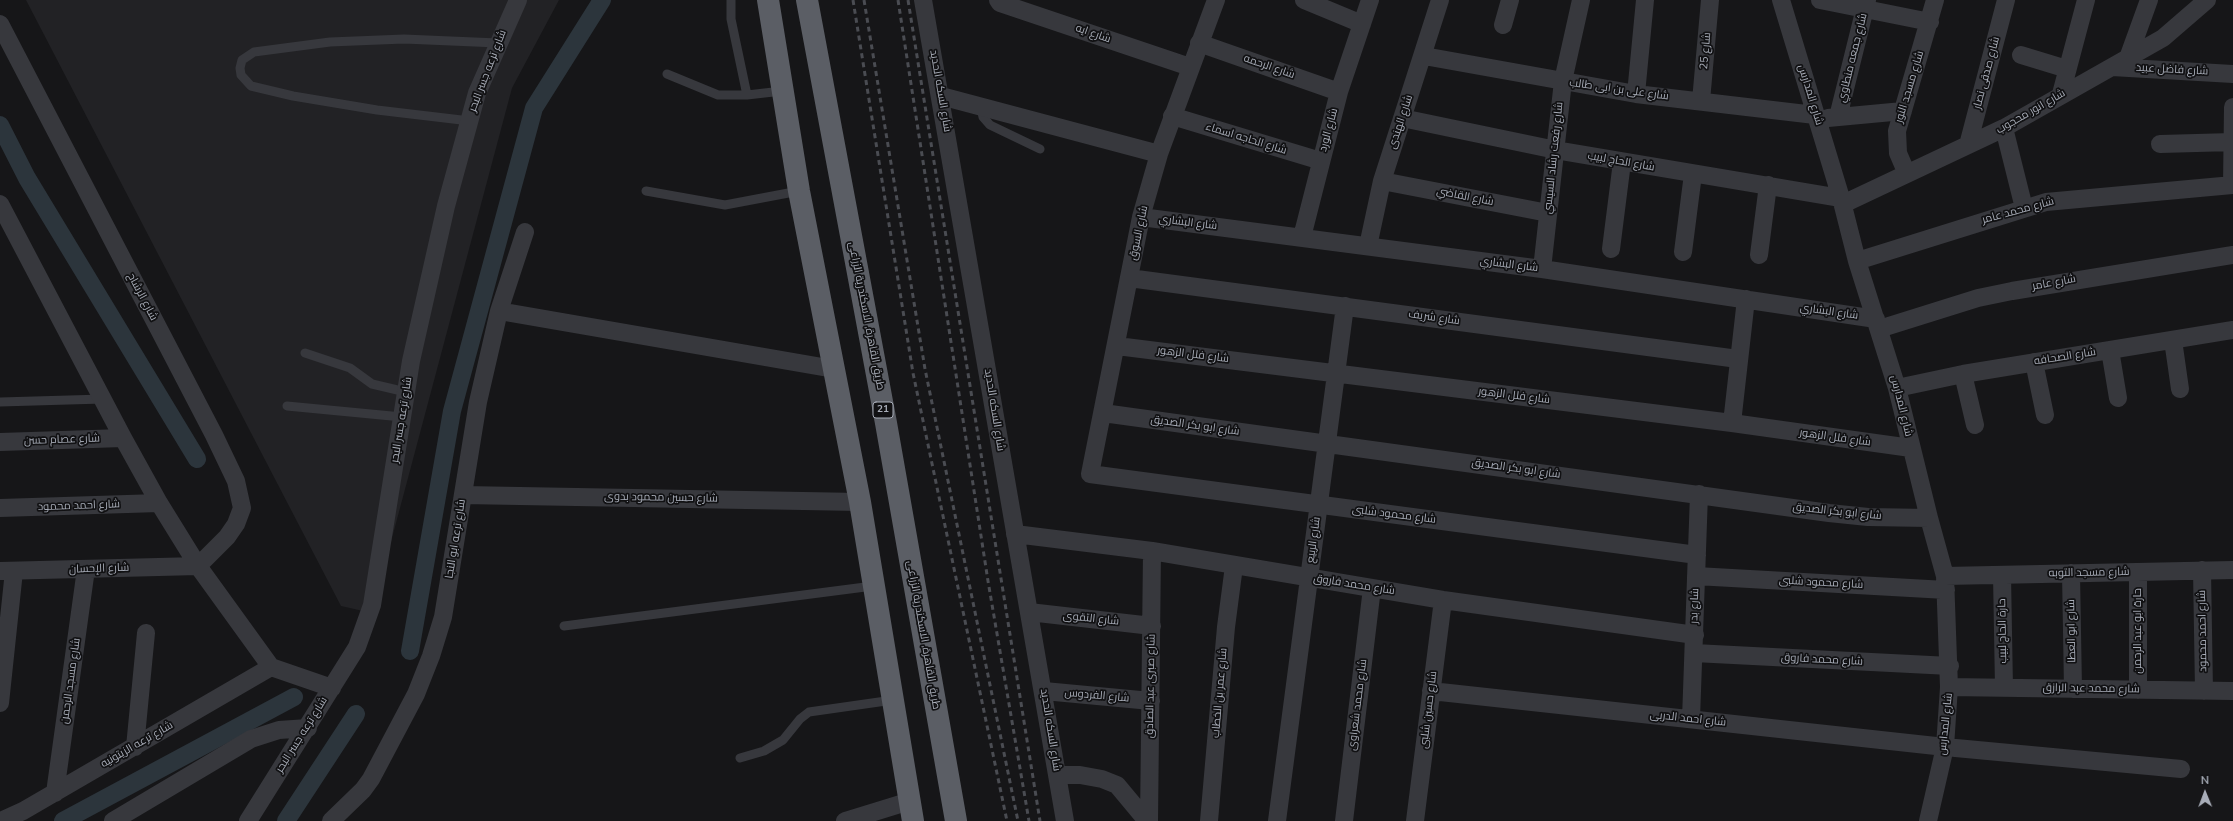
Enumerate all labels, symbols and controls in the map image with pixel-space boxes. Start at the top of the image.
street label: شارع جمعه منطاوي [1836,12,1870,104]
street label: شارع ايه [1074,22,1112,46]
street label: شارع ترعه جسر البحر [466,28,510,114]
street label: شارع 25 [1698,32,1714,70]
street label: شارع صدقى نصار [1971,35,2003,111]
street label: شارع السكه الحديد [926,49,954,133]
street label: شارع مسجد النور [1893,49,1927,125]
street label: شارع الرحمه [1242,52,1296,82]
street label: شارع فاضل عبيد [2135,62,2209,78]
street label: شارع المدارس [1795,63,1825,127]
street label: شارع على بن ابى طالب [1568,76,1670,104]
street label: شارع انور محجوب [1994,87,2068,137]
street label: شارع الهندى [1386,93,1416,151]
street label: شارع رفعت رشاد السيسي [1542,101,1566,215]
street label: شارع الورد [1317,107,1341,153]
street label: شارع الحاجه اسماء [1204,120,1288,158]
street label: شارع الحاج لبيب [1587,150,1655,174]
street label: شارع القاضي [1435,185,1495,209]
street label: شارع محمد عامر [1981,195,2055,227]
street label: شارع السوق [1127,205,1151,261]
street label: شارع البشاري [1158,213,1218,233]
street label: طريق القاهرة, الاسكندرية الزراعى [845,241,887,391]
street label: شارع البشاري [1479,255,1539,275]
street label: شارع الرشاح [124,271,160,323]
street label: شارع عامر [2031,273,2077,293]
street label: شارع البشاري [1799,301,1859,323]
street label: شارع شريف [1407,308,1461,328]
street label: شارع فلل الزهور [1156,344,1230,366]
street label: شارع الصحافه [2033,346,2097,368]
street label: شارع السكه الحديد [981,368,1007,452]
street label: شارع المدارس [1887,374,1915,438]
street label: شارع ترعه جسر البحر [389,376,415,464]
street label: شارع فلل الزهور [1477,385,1551,407]
road number: 21 [873,402,893,418]
street label: شارع ابو بكر الصديق [1150,413,1240,439]
street label: شارع فلل الزهور [1798,426,1872,450]
street label: شارع عصام حسن [24,432,100,448]
street label: شارع ابو بكر الصديق [1471,456,1561,482]
street label: شارع حسين محمود بدوى [604,490,718,506]
street label: شارع احمد محمود [38,498,120,514]
street label: شارع ترعه ابو النجا [443,498,469,580]
street label: شارع ابو بكر الصديق [1792,501,1882,523]
street label: شارع محمود شلبى [1351,503,1437,527]
street label: شارع الربيع [1304,516,1324,564]
street label: طريق القاهرة, الاسكندرية الزراعى [903,560,943,710]
street label: شارع الإحسان [69,561,129,577]
street label: شارع مسجد التوبه [2048,566,2130,580]
street label: شارع محمد فاروق [1312,572,1396,598]
street label: شارع محمود شلبى [1778,574,1864,592]
street label: شارع بدر [1688,588,1702,624]
street label: حارة ابو عبد الرحمن [2131,588,2145,674]
street label: شارع احمد محمود [2196,590,2210,672]
street label: حارة الحاج لبيب [1996,598,2010,664]
street label: شارع ابو العطا [2065,599,2079,663]
street label: شارع التقوى [1062,609,1120,629]
street label: شارع صبرى عبد الصادق [1143,634,1159,738]
street label: شارع مسجد الرحمن [58,637,84,725]
street label: شارع عمر بن الخطاب [1209,647,1231,739]
street label: شارع محمد فاروق [1781,651,1863,669]
street label: شارع محمد شعراوى [1346,658,1370,752]
street label: شارع حسين شلبى [1418,670,1440,750]
street label: شارع محمد عبد الرازق [2042,682,2140,696]
street label: شارع الفردوس [1064,687,1130,705]
street label: شارع السكه الحديد [1037,688,1063,772]
street label: شارع المدارس [1936,692,1956,756]
street label: شارع ترعه جسر البحر [273,695,331,775]
street label: شارع احمد الدربى [1649,708,1727,730]
street label: شارع ترعه الزيتونيه [99,719,175,771]
north arrow [2185,773,2225,813]
text: N [2201,773,2209,788]

